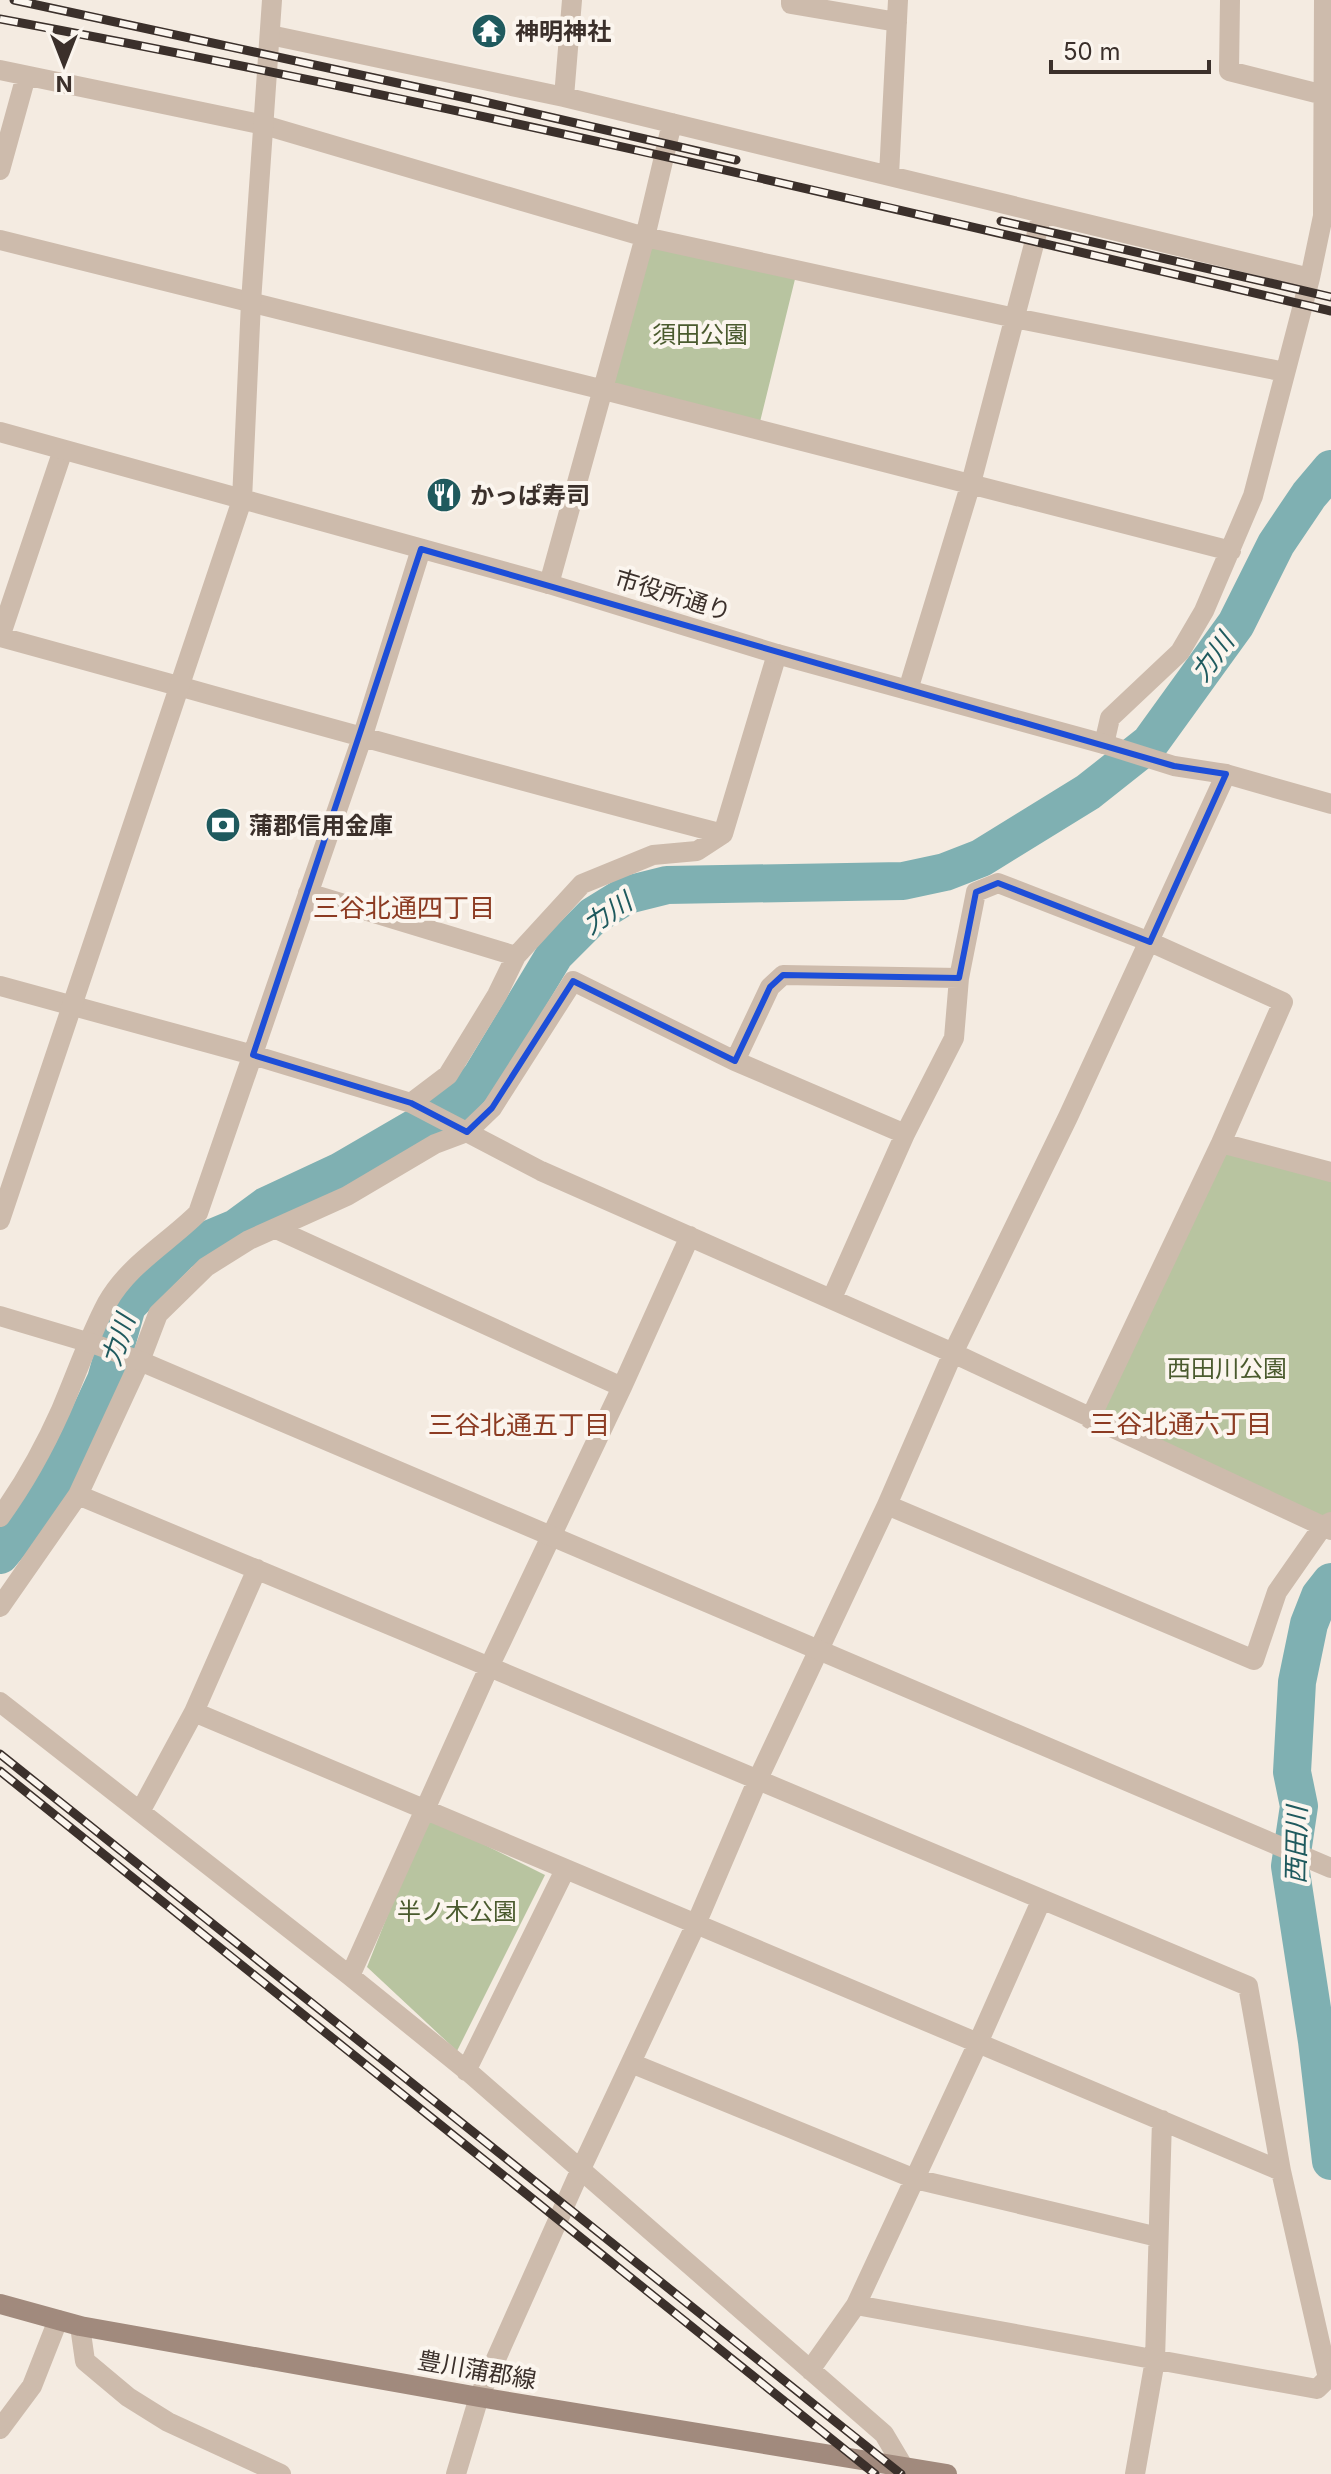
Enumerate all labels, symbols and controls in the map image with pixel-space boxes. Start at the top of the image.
temple icon: 神明神社 [470,12,508,50]
place label: 神明神社 [515,17,611,46]
north arrow [24,24,104,104]
scale bar [1051,24,1209,74]
text: 50 m [1063,37,1121,66]
text: N [56,71,72,97]
park label: 須田公園 [652,320,748,349]
restaurant icon: かっぱ寿司 [425,476,463,514]
place label: かっぱ寿司 [470,481,590,510]
street label: 市役所通り [611,564,735,626]
water label: 力川 [1184,624,1242,687]
bank icon: 蒲郡信用金庫 [204,806,242,844]
place label: 蒲郡信用金庫 [249,811,393,840]
water label: 力川 [577,884,640,940]
district label: 三谷北通四丁目 [313,892,495,923]
water label: 力川 [95,1308,142,1370]
park label: 西田川公園 [1167,1354,1287,1383]
district label: 三谷北通六丁目 [1090,1408,1272,1439]
district label: 三谷北通五丁目 [428,1409,610,1440]
water label: 西田川 [1280,1803,1312,1884]
park label: 半ノ木公園 [397,1897,517,1926]
street label: 豊川蒲郡線 [415,2345,539,2395]

